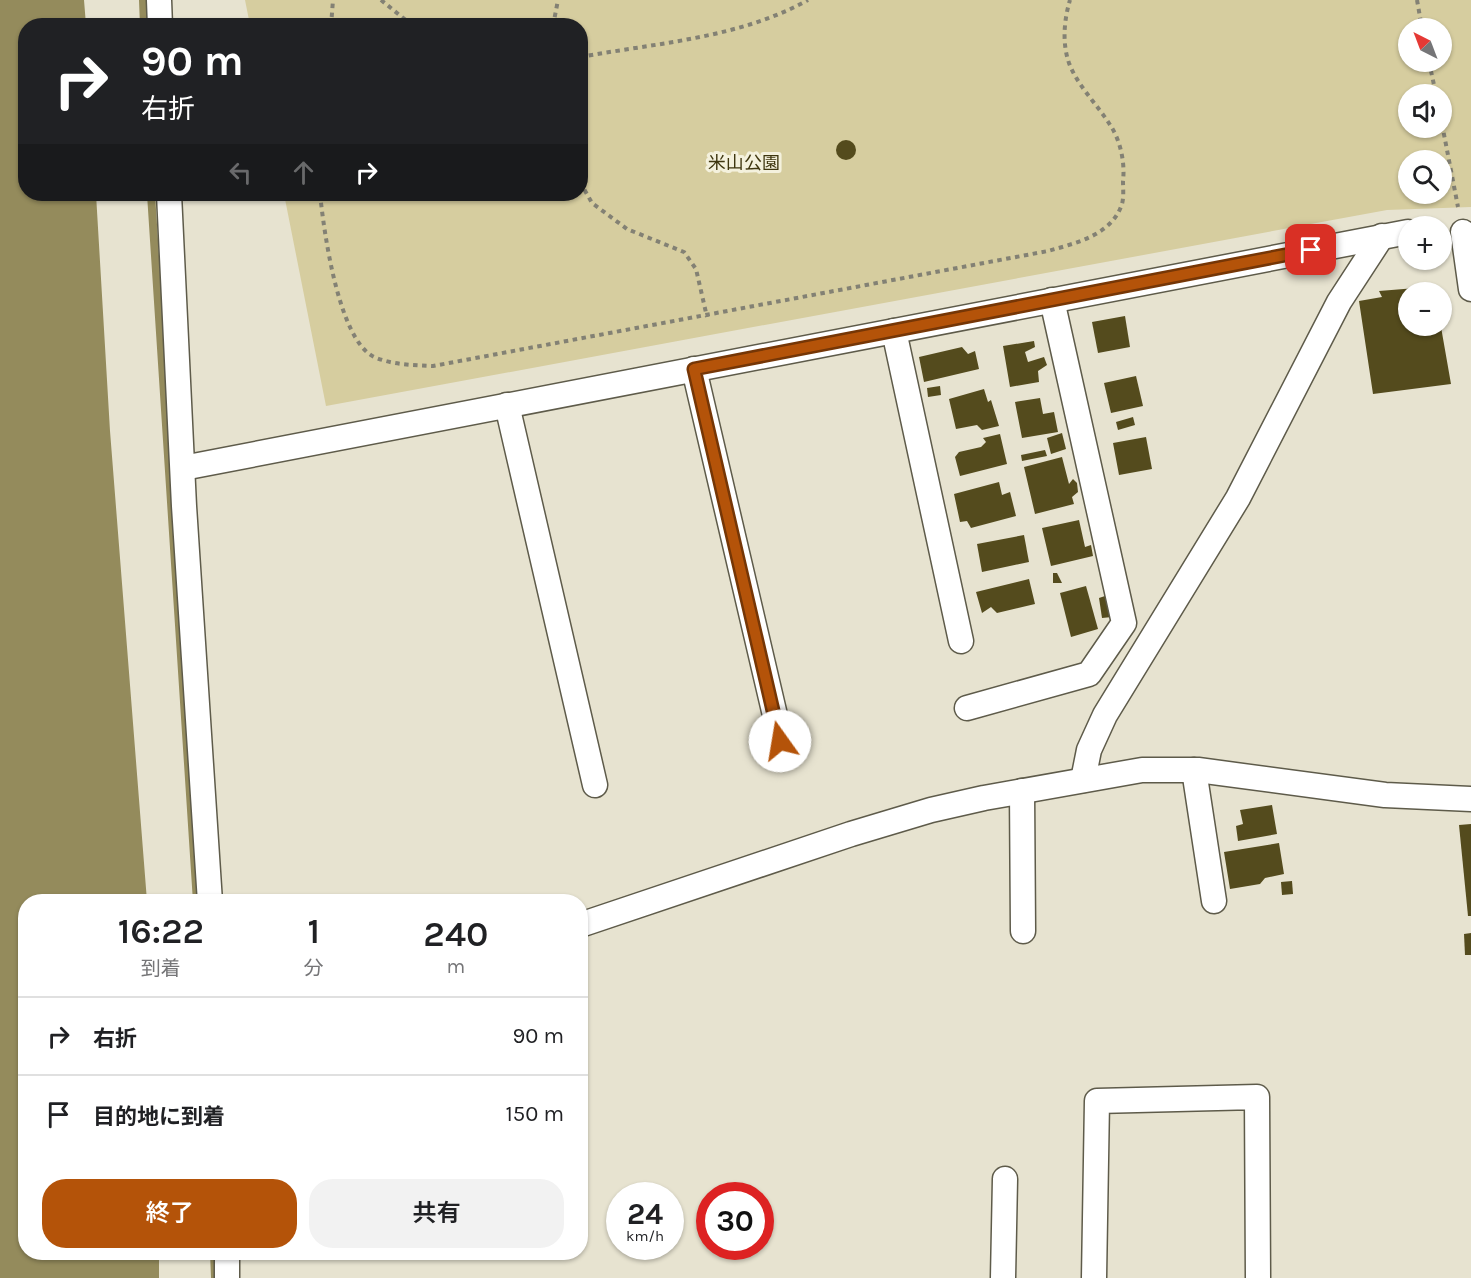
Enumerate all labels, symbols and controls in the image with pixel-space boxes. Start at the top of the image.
north arrow [1398,18,1452,72]
map controls [1398,18,1452,336]
text: 90 m [141,36,244,86]
icon: right [42,42,120,120]
button: sound [1398,84,1452,138]
text: 右折 [141,93,195,125]
button: search [1398,150,1452,204]
park label: 米山公園 [708,152,780,174]
icon: left [224,156,257,189]
icon: ahead [287,156,320,189]
icon: right [350,156,383,189]
button: + [1398,216,1452,270]
pin [1285,224,1336,275]
icon: arrive [1294,233,1327,266]
button: − [1398,282,1452,336]
position arrow [748,709,812,773]
text: 16:22 [118,910,204,952]
text: 1 [307,910,320,952]
text: 240 [423,913,488,955]
text: m [446,955,465,978]
text: 到着 [141,957,181,980]
text: 分 [304,957,324,980]
icon: right [42,1020,75,1053]
text: 90 m [512,1023,564,1049]
text: 右折 [93,1026,137,1052]
icon: arrive [42,1098,75,1131]
text: 150 m [505,1101,564,1127]
text: 目的地に到着 [93,1104,225,1130]
button: 終了 [42,1179,297,1248]
button: 共有 [309,1179,564,1248]
speed limit sign: 30 [696,1182,774,1260]
text: 24 [627,1196,663,1232]
text: km/h [626,1227,664,1245]

